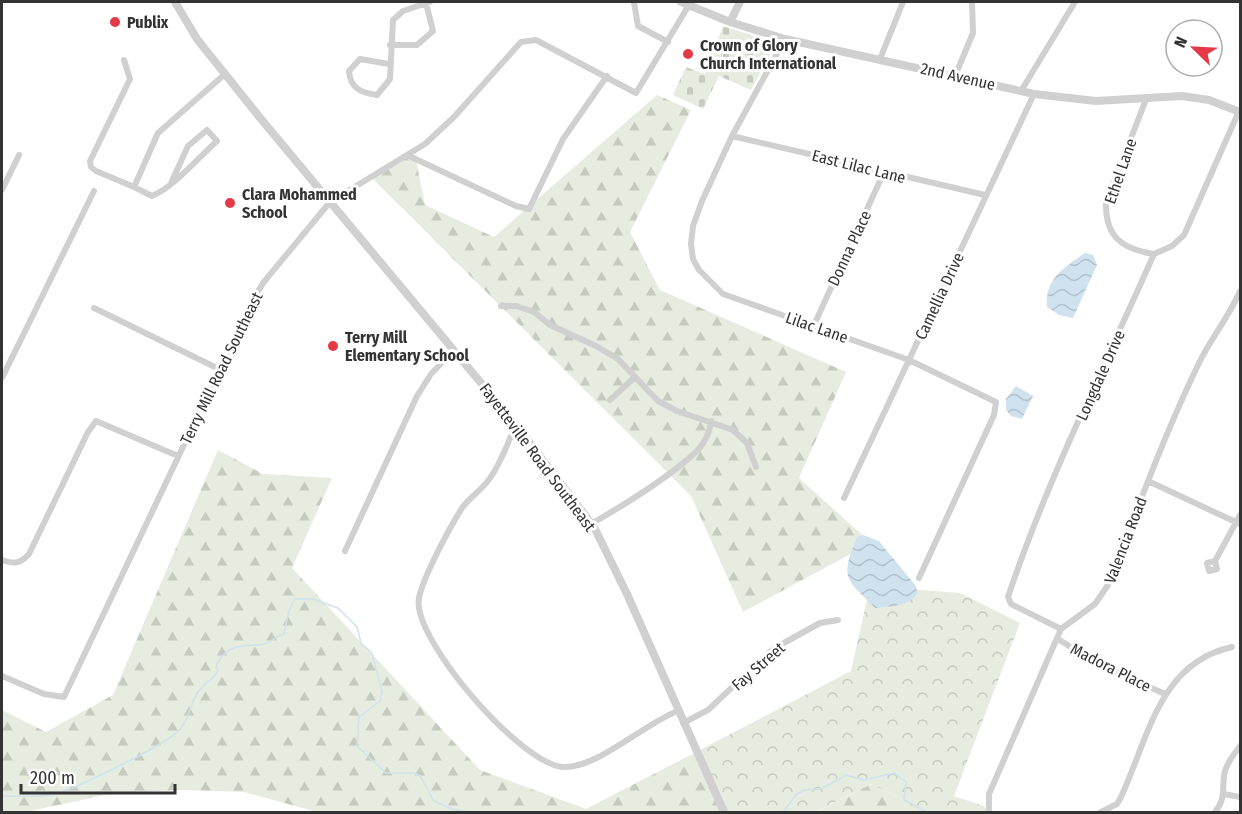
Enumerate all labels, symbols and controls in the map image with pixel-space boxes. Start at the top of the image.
place label: Publix [127,13,169,32]
marker: Publix [108,15,122,29]
north arrow [1164,18,1224,78]
text: N [1170,34,1191,50]
place label: Crown of Glory Church International [700,36,837,73]
marker: Crown of Glory Church International [681,47,695,61]
street label: 2nd Avenue [919,59,997,94]
street label: Ethel Lane [1100,136,1141,206]
street label: East Lilac Lane [810,146,908,187]
place label: Clara Mohammed School [242,185,357,222]
marker: Clara Mohammed School [223,196,237,210]
street label: Donna Place [824,207,875,289]
street label: Camellia Drive [911,250,968,343]
street label: Terry Mill Road Southeast [176,288,267,447]
street label: Lilac Lane [783,308,851,347]
street label: Longdale Drive [1072,327,1129,423]
place label: Terry Mill Elementary School [345,328,470,365]
marker: Terry Mill Elementary School [326,339,340,353]
street label: Fayetteville Road Southeast [476,379,600,536]
street label: Valencia Road [1100,494,1151,586]
street label: Fay Street [728,638,789,695]
street label: Madora Place [1067,639,1154,696]
scale bar [21,757,176,795]
text: 200 m [30,767,75,789]

